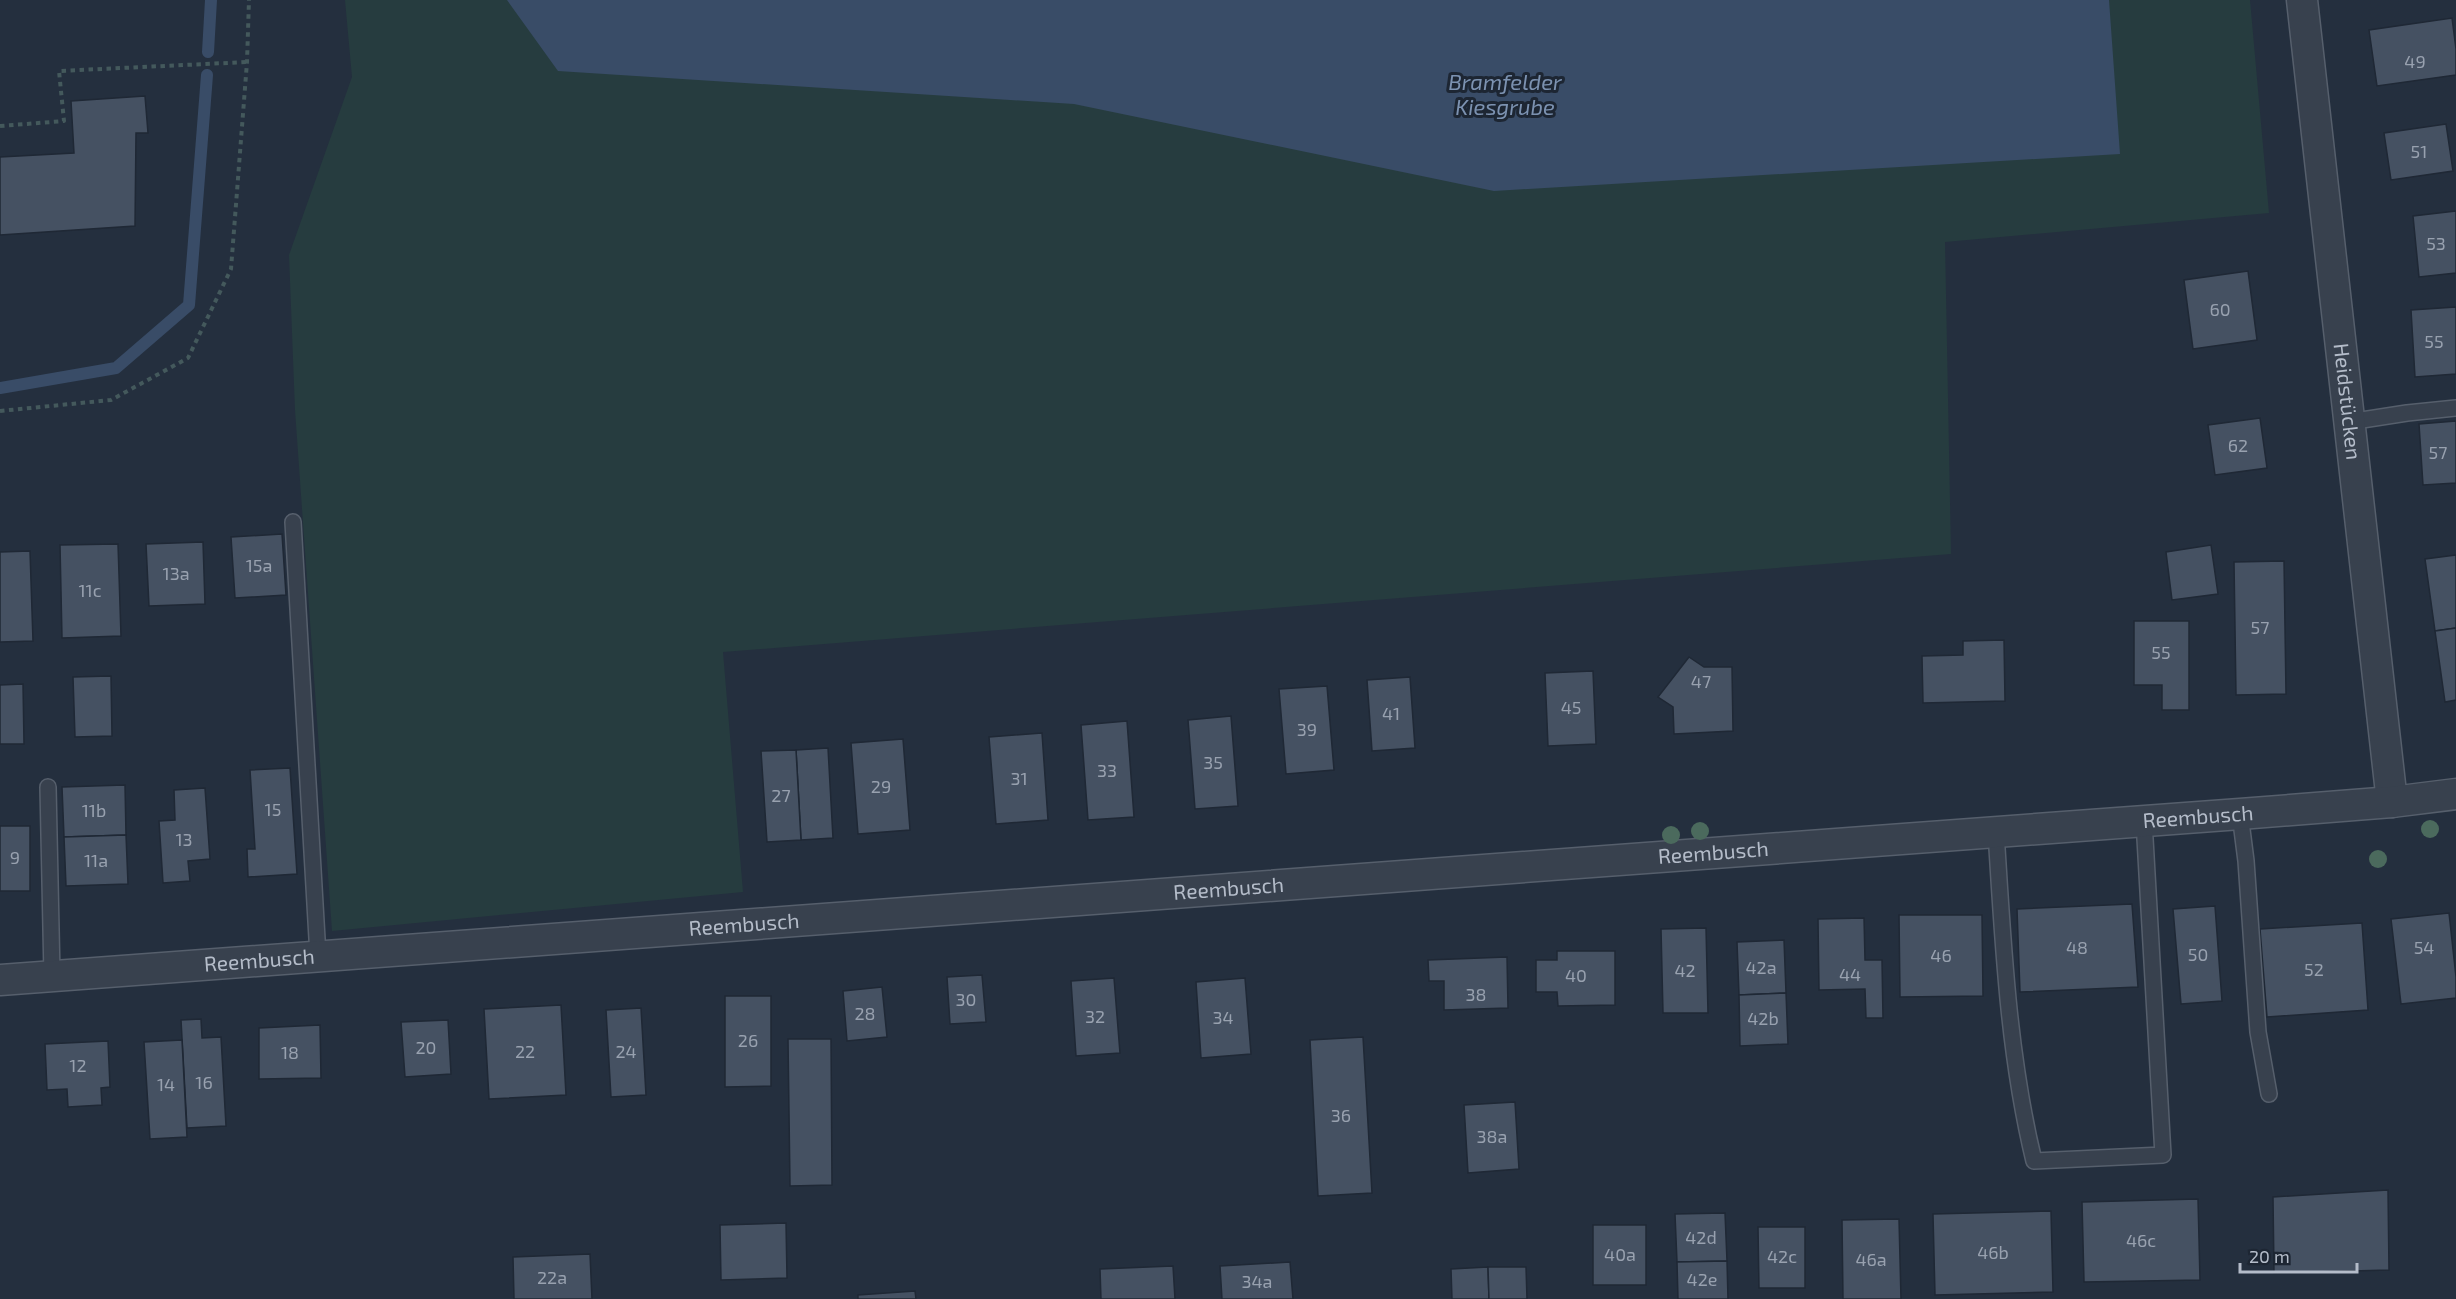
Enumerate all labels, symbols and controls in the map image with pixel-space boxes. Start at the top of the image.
house number: 49 [2404,50,2426,72]
water label: Bramfelder Kiesgrube [1448,68,1563,119]
house number: 51 [2411,140,2427,162]
house number: 53 [2426,232,2446,254]
house number: 60 [2209,298,2231,320]
house number: 55 [2424,330,2444,352]
street label: Heidstücken [2330,342,2368,461]
house number: 62 [2228,434,2248,456]
house number: 57 [2429,441,2447,463]
house number: 15a [246,554,272,576]
house number: 13a [162,562,190,584]
house number: 11c [78,579,102,601]
house number: 57 [2251,616,2269,638]
house number: 55 [2151,641,2171,663]
house number: 47 [1691,670,1711,692]
house number: 45 [1561,696,1581,718]
house number: 41 [1382,702,1400,724]
house number: 39 [1297,718,1317,740]
house number: 35 [1203,751,1223,773]
house number: 33 [1097,759,1117,781]
house number: 31 [1010,767,1028,789]
house number: 29 [871,775,891,797]
house number: 27 [771,784,791,806]
house number: 15 [265,798,281,820]
house number: 11b [82,799,106,821]
street label: Reembusch [2142,799,2254,832]
house number: 13 [175,828,193,850]
street label: Reembusch [1657,835,1769,868]
house number: 9 [10,846,20,868]
house number: 11a [84,849,108,871]
street label: Reembusch [1172,871,1285,904]
street label: Reembusch [688,907,800,940]
house number: 48 [2066,936,2088,958]
house number: 54 [2414,936,2434,958]
street label: Reembusch [203,943,315,976]
house number: 50 [2188,943,2208,965]
house number: 46 [1930,944,1952,966]
house number: 42a [1745,956,1777,978]
house number: 52 [2304,958,2324,980]
house number: 42 [1674,959,1696,981]
house number: 44 [1839,963,1861,985]
house number: 40 [1565,964,1587,986]
house number: 38 [1466,983,1486,1005]
house number: 30 [956,988,976,1010]
house number: 28 [854,1002,876,1024]
house number: 32 [1085,1005,1105,1027]
house number: 34 [1212,1006,1234,1028]
house number: 42b [1747,1007,1779,1029]
house number: 26 [738,1029,758,1051]
house number: 20 [416,1036,436,1058]
house number: 22 [515,1040,535,1062]
house number: 24 [615,1040,637,1062]
house number: 18 [281,1041,299,1063]
house number: 12 [69,1054,87,1076]
house number: 16 [195,1071,213,1093]
house number: 14 [157,1073,175,1095]
house number: 36 [1331,1104,1351,1126]
house number: 38a [1477,1125,1507,1147]
house number: 42d [1685,1226,1717,1248]
house number: 46c [2126,1229,2156,1251]
scale bar [2240,1236,2357,1274]
house number: 46b [1977,1241,2009,1263]
house number: 40a [1604,1243,1636,1265]
house number: 42c [1767,1245,1797,1267]
text: 20 m [2249,1245,2290,1267]
house number: 46a [1855,1248,1887,1270]
house number: 22a [537,1266,567,1288]
house number: 42e [1687,1268,1717,1290]
house number: 34a [1242,1270,1272,1292]

